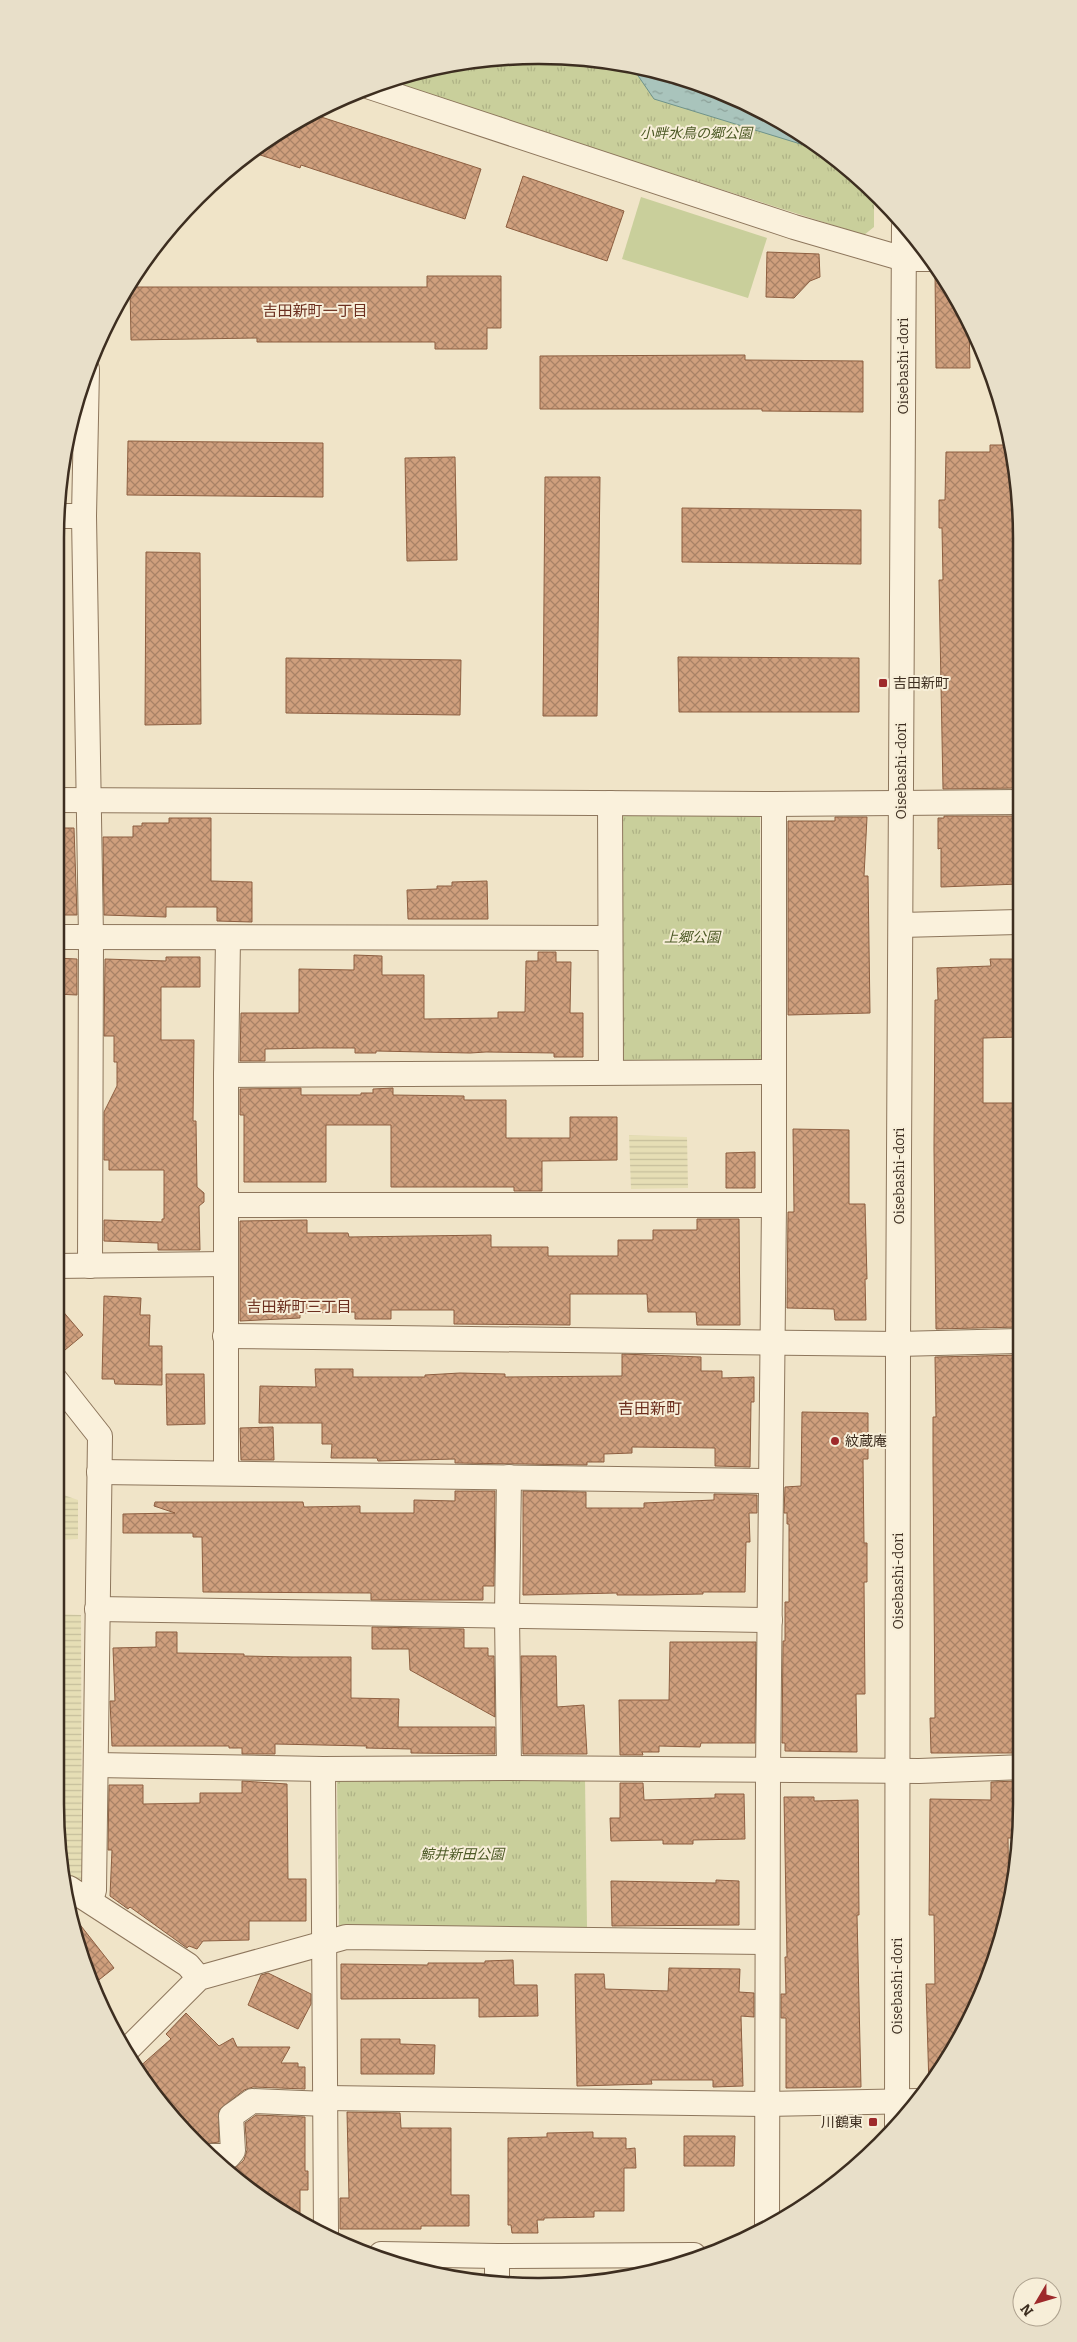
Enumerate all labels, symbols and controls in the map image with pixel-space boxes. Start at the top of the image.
park label: 小畔水鳥の郷公園 [640,125,754,142]
district label: 吉田新町一丁目 [262,302,368,320]
street label: Oisebashi-dori [895,318,912,414]
place label: 吉田新町 [893,675,949,692]
marker: 吉田新町 [877,677,889,689]
street label: Oisebashi-dori [893,723,910,819]
park label: 上郷公園 [664,929,722,946]
street label: Oisebashi-dori [891,1128,908,1224]
district label: 吉田新町三丁目 [246,1298,352,1316]
district label: 吉田新町 [618,1399,682,1418]
place label: 紋蔵庵 [845,1433,887,1450]
marker: 紋蔵庵 [829,1435,841,1447]
street label: Oisebashi-dori [890,1533,907,1629]
park label: 鯨井新田公園 [420,1846,506,1863]
street label: Oisebashi-dori [889,1938,906,2034]
place label: 川鶴東 [821,2114,863,2131]
marker: 川鶴東 [867,2116,879,2128]
north arrow [1012,2277,1062,2327]
text: N [1017,2300,1037,2319]

